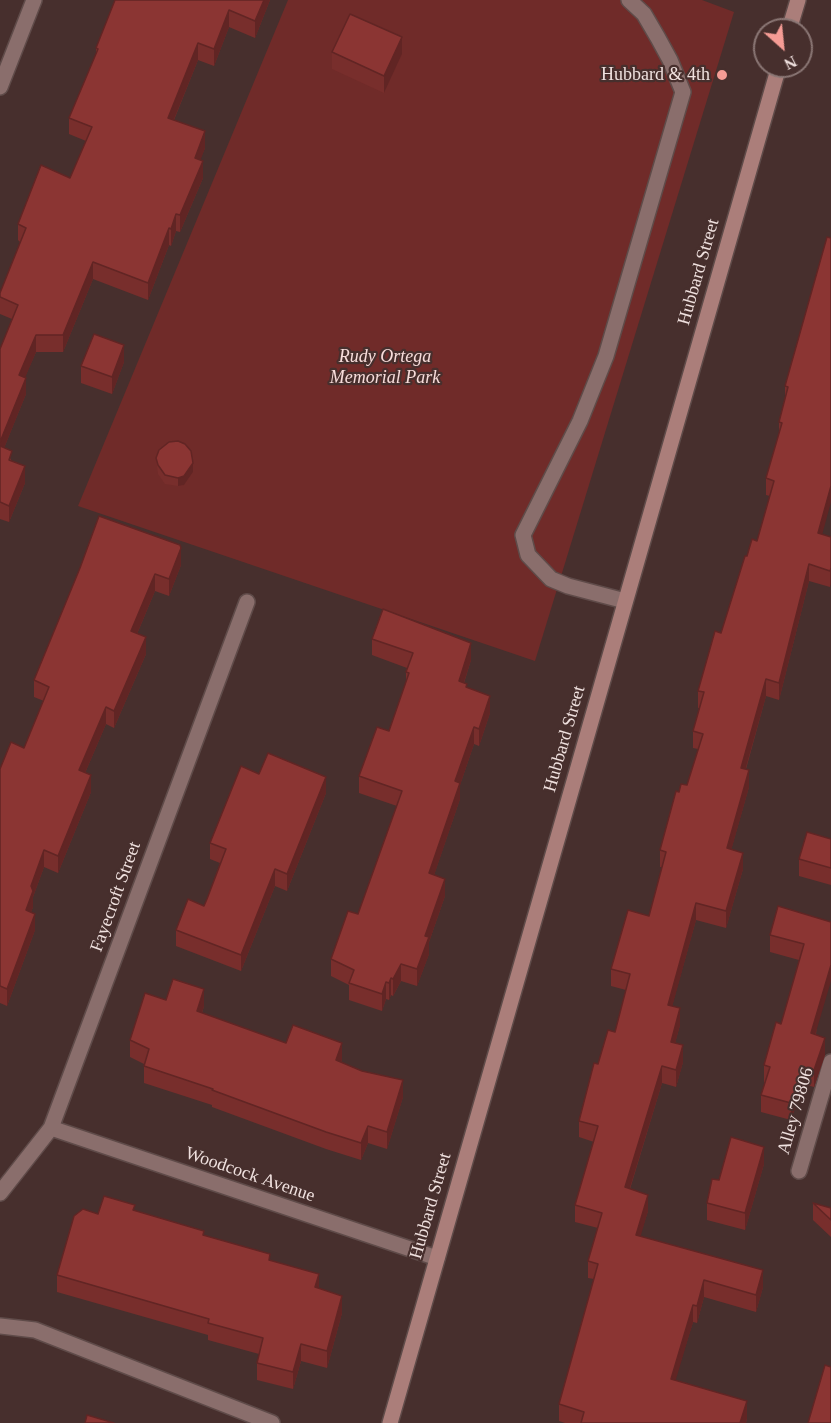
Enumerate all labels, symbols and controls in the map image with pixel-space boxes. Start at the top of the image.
north arrow [753,18,813,78]
text: N [781,53,800,73]
place label: Hubbard & 4th [601,64,710,86]
marker: Hubbard & 4th [715,68,729,82]
street label: Hubbard Street [674,216,724,328]
park label: Rudy Ortega Memorial Park [330,346,440,388]
street label: Hubbard Street [540,683,590,795]
street label: Fayecroft Street [86,839,146,955]
street label: Alley 79806 [773,1065,819,1157]
street label: Woodcock Avenue [182,1143,318,1207]
street label: Hubbard Street [406,1150,456,1262]

